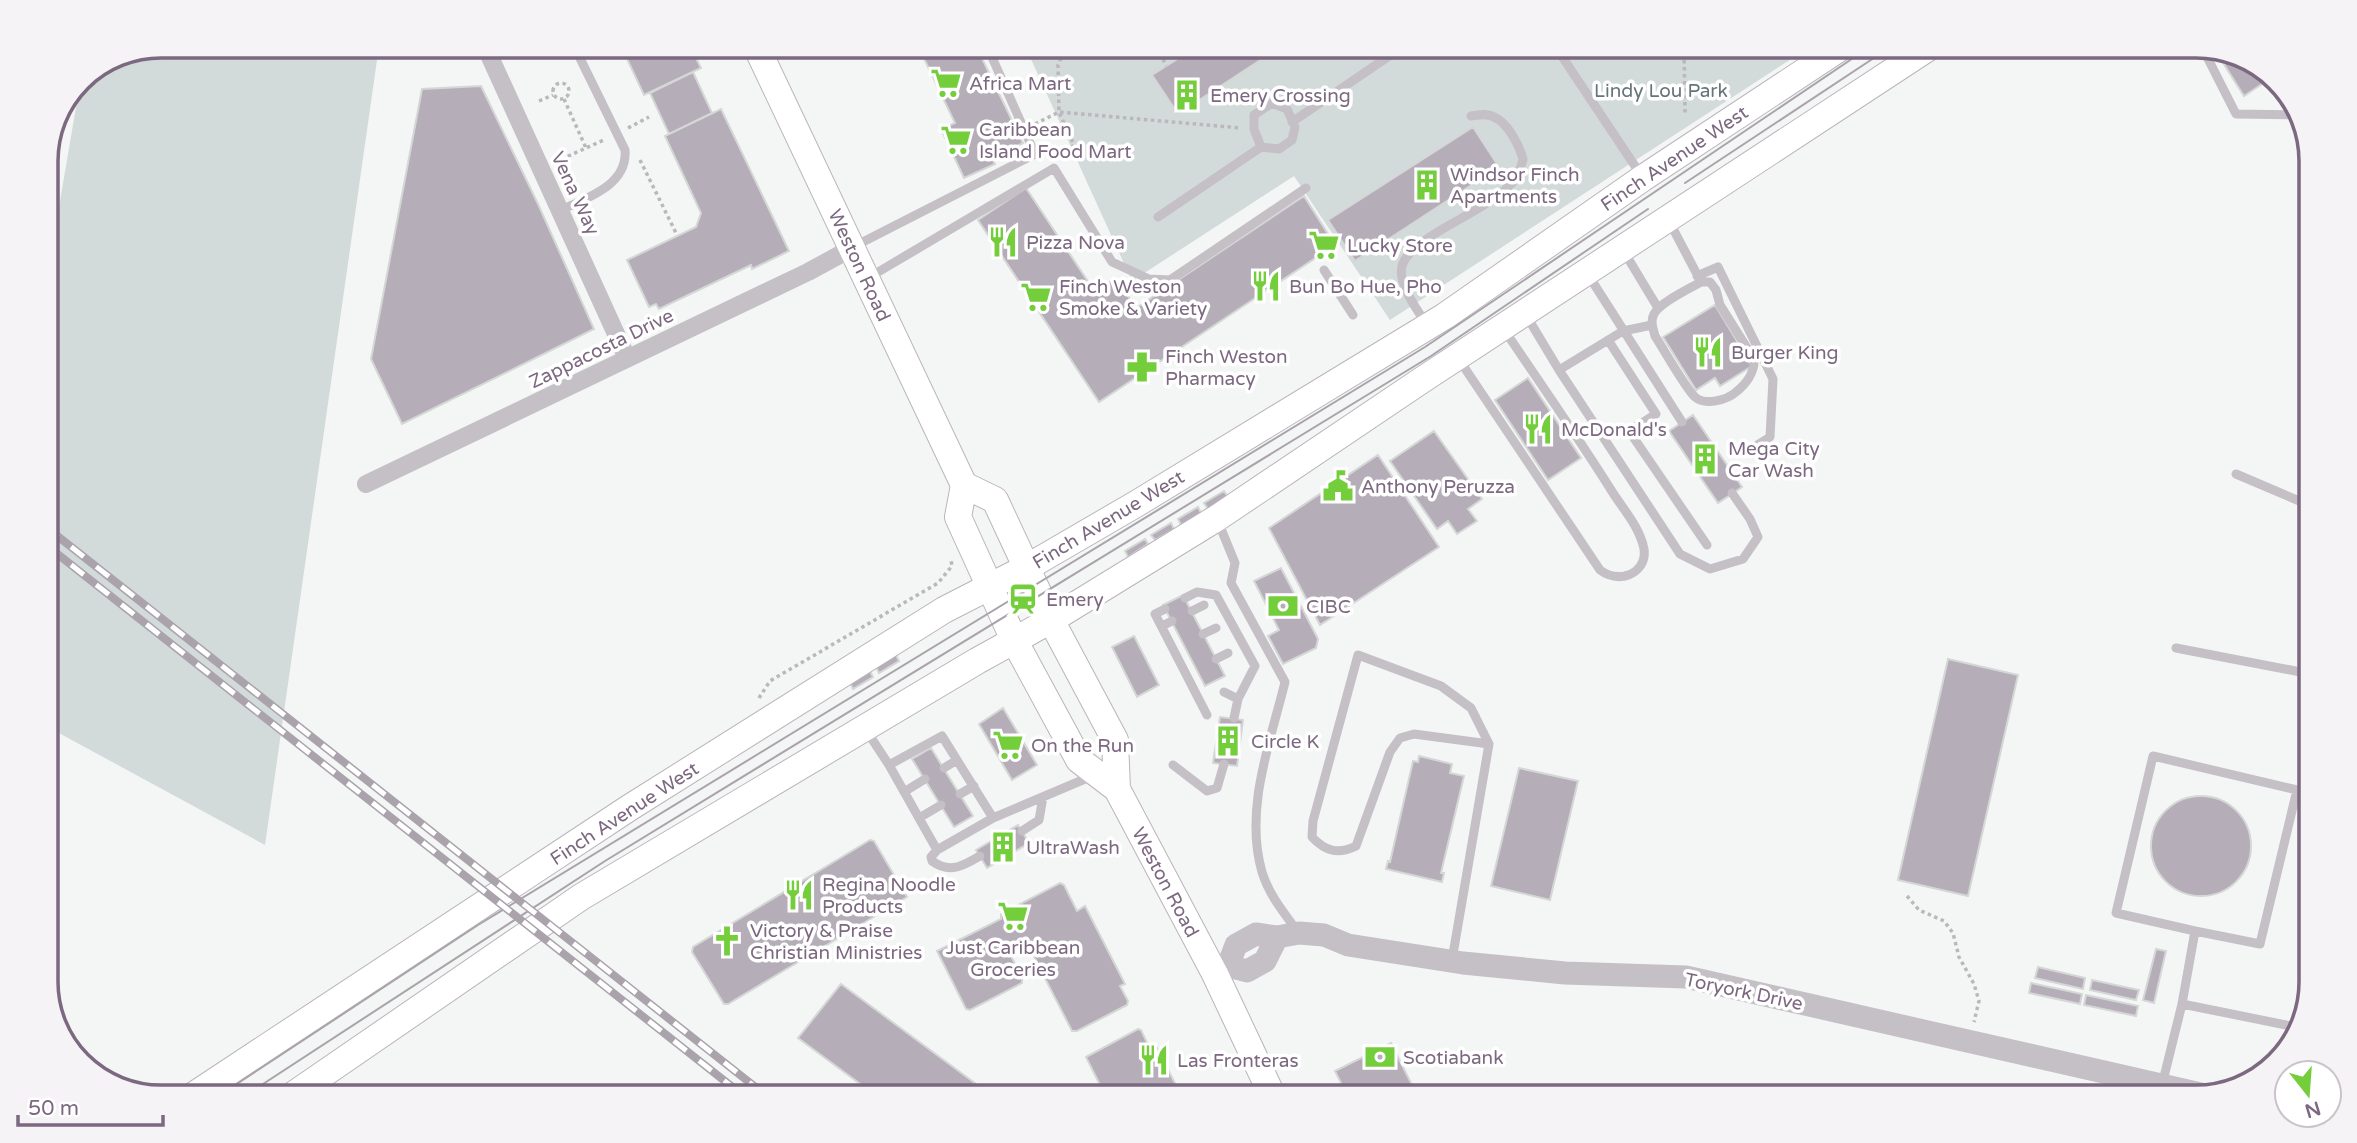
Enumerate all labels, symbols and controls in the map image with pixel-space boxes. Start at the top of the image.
supermarket icon: Africa Mart [929,66,963,100]
place label: Africa Mart [969,73,1071,95]
building icon: Emery Crossing [1170,78,1204,112]
park label: Lindy Lou Park [1594,80,1728,102]
place label: Emery Crossing [1210,85,1351,107]
street label: Finch Avenue West [1597,101,1752,216]
place label: Caribbean Island Food Mart [979,119,1132,163]
supermarket icon: Caribbean Island Food Mart [939,123,973,157]
street label: Vena Way [546,148,604,239]
place label: Windsor Finch Apartments [1450,164,1580,208]
building icon: Windsor Finch Apartments [1410,168,1444,202]
street label: Weston Road [824,206,895,325]
restaurant icon: Pizza Nova [986,225,1020,259]
supermarket icon: Lucky Store [1307,228,1341,262]
place label: Pizza Nova [1026,232,1125,254]
place label: Lucky Store [1347,235,1453,257]
restaurant icon: Bun Bo Hue, Pho [1249,269,1283,303]
place label: Finch Weston Smoke & Variety [1059,276,1207,320]
place label: Bun Bo Hue, Pho [1289,276,1442,298]
supermarket icon: Finch Weston Smoke & Variety [1019,280,1053,314]
street label: Zappacosta Drive [526,304,677,393]
restaurant icon: Burger King [1691,335,1725,369]
place label: Burger King [1731,342,1839,364]
place label: Finch Weston Pharmacy [1165,346,1288,390]
pharmacy icon: Finch Weston Pharmacy [1125,350,1159,384]
restaurant icon: McDonald's [1521,412,1555,446]
place label: McDonald's [1561,419,1667,441]
place label: Mega City Car Wash [1728,438,1820,482]
building icon: Mega City Car Wash [1688,442,1722,476]
street label: Finch Avenue West [1029,466,1188,574]
public building icon: Anthony Peruzza [1321,469,1355,503]
place label: Anthony Peruzza [1361,476,1515,498]
station icon: Emery [1006,582,1040,616]
place label: Emery [1046,589,1104,611]
bank icon: CIBC [1266,589,1300,623]
place label: CIBC [1306,596,1351,618]
building icon: Circle K [1211,724,1245,758]
supermarket icon: On the Run [991,728,1025,762]
place label: Circle K [1251,731,1319,753]
place label: On the Run [1031,735,1134,757]
street label: Finch Avenue West [546,758,703,870]
street label: Weston Road [1127,824,1203,941]
building icon: UltraWash [986,830,1020,864]
place label: UltraWash [1026,837,1120,859]
place label: Regina Noodle Products [822,874,956,918]
restaurant icon: Regina Noodle Products [782,878,816,912]
supermarket icon: Just Caribbean Groceries [996,899,1030,933]
place label: Victory & Praise Christian Ministries [750,920,922,964]
church icon: Victory & Praise Christian Ministries [710,924,744,958]
place label: Just Caribbean Groceries [946,937,1080,981]
street label: Toryork Drive [1683,969,1805,1015]
bank icon: Scotiabank [1363,1040,1397,1074]
restaurant icon: Las Fronteras [1137,1043,1171,1077]
place label: Scotiabank [1403,1047,1504,1069]
place label: Las Fronteras [1177,1050,1299,1072]
north arrow [2273,1059,2343,1129]
scale bar [18,1084,163,1128]
text: 50 m [28,1096,79,1121]
text: N [2302,1097,2323,1122]

